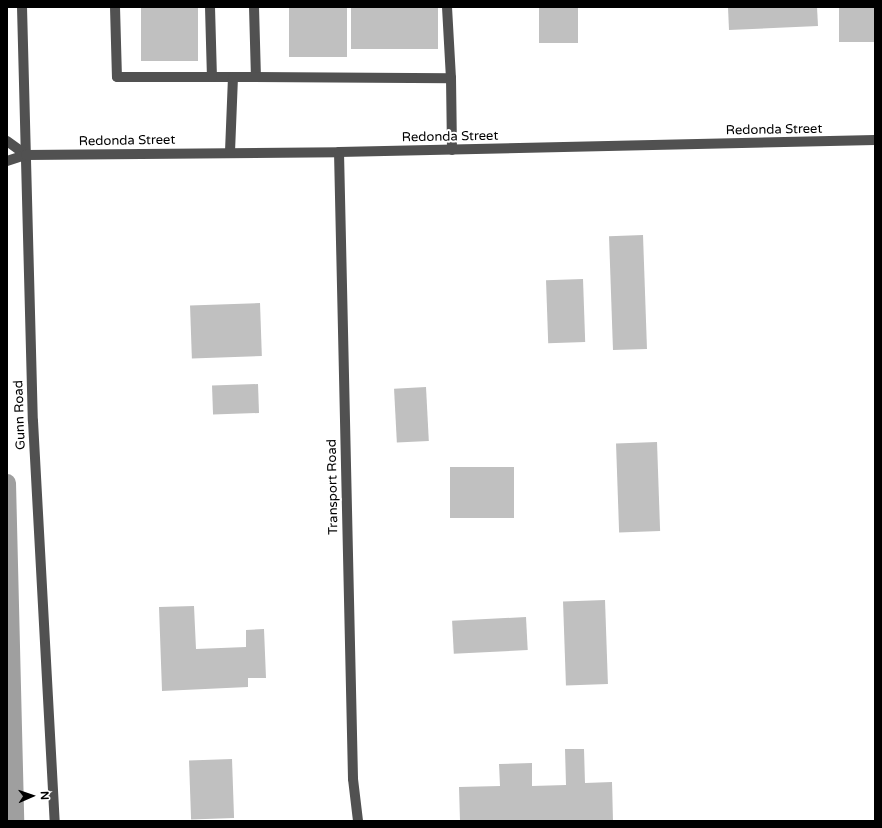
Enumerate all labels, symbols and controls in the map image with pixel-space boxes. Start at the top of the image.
street label: Redonda Street [726,121,822,139]
street label: Redonda Street [402,128,498,146]
street label: Redonda Street [79,132,175,150]
street label: Gunn Road [11,380,29,450]
street label: Transport Road [324,439,342,535]
north arrow [12,776,52,816]
text: N [38,791,51,800]

